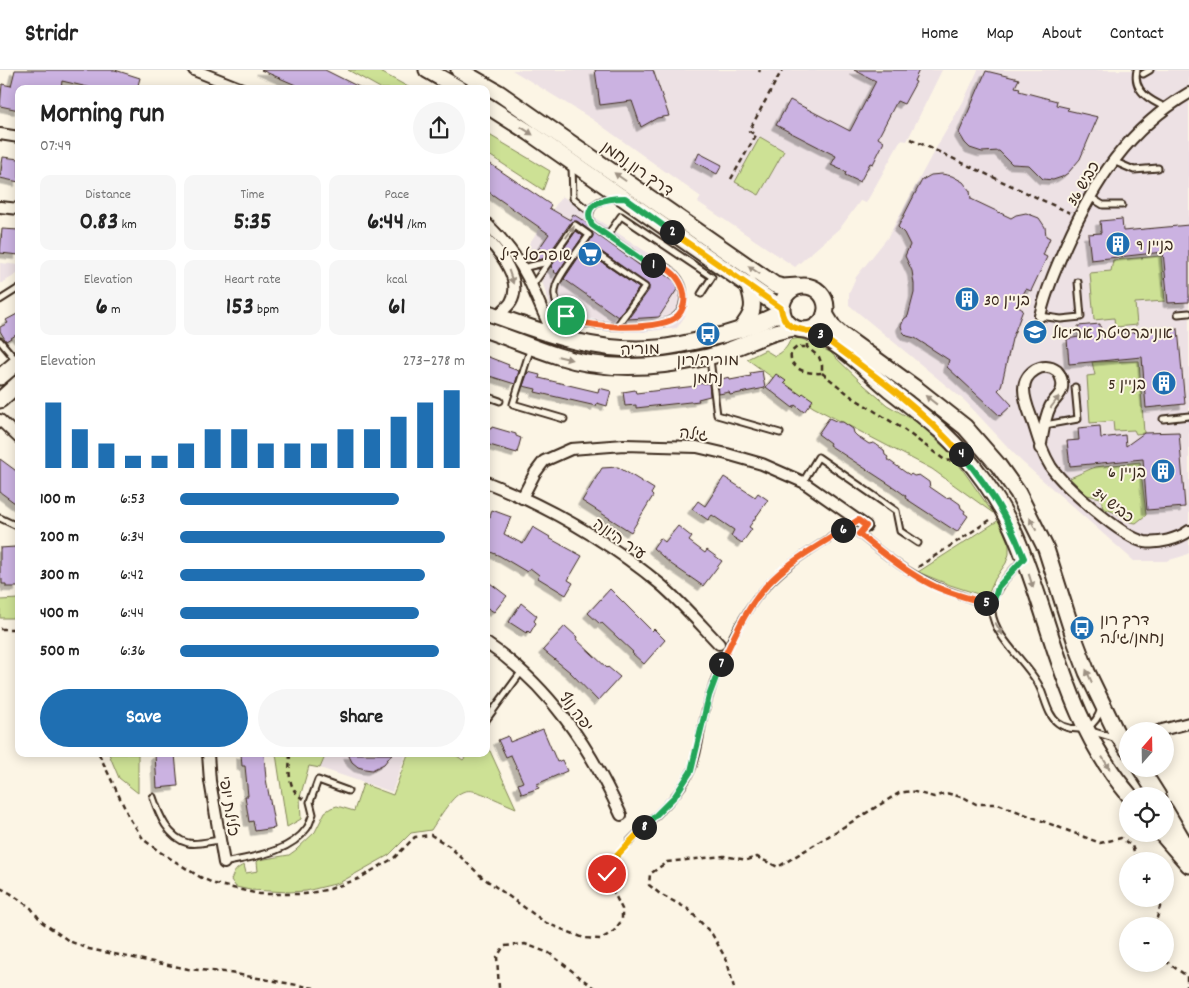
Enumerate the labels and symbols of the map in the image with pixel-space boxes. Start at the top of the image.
one-way arrow [520,126,534,136]
street label: דרך רון נחמן [596,137,677,203]
street label: כביש 36 [1062,158,1106,211]
one-way arrow [614,172,627,182]
pin: 2 [660,220,684,244]
one-way arrow [565,225,575,239]
building icon: בניין 9 [1105,231,1131,257]
place label: בניין 9 [1136,235,1174,258]
supermarket icon: שופרסל דיל [577,241,603,267]
place label: שופרסל דיל [500,245,572,268]
pin: 1 [640,252,666,278]
one-way arrow [747,265,761,275]
one-way arrow [508,269,516,284]
building icon: בניין 30 [954,286,980,312]
place label: בניין 30 [984,290,1030,313]
pin [545,295,587,337]
school or university icon: אוניברסיטת אריאל [1022,319,1048,345]
bus stop icon: מוריה/רון נחמן [695,321,721,347]
pin: 3 [808,322,832,348]
place label: אוניברסיטת אריאל [1052,323,1173,346]
street label: מוריה [620,338,660,363]
place label: מוריה/רון נחמן [677,350,739,391]
one-way arrow [557,354,573,362]
building icon: בניין 5 [1151,370,1177,396]
place label: בניין 5 [1108,374,1146,397]
one-way arrow [925,394,938,405]
one-way arrow [1049,396,1060,409]
street label: גילה [678,422,710,449]
pin: 4 [948,442,974,466]
building icon: בניין 6 [1150,458,1176,484]
place label: בניין 6 [1108,462,1146,485]
street label: כביש 34 [1087,482,1138,530]
street label: עיר היונה [587,513,650,567]
one-way arrow [1029,516,1037,531]
pin: 6 [830,518,856,542]
one-way arrow [1028,574,1036,589]
pin: 5 [974,590,998,616]
place label: דרך רון נחמן/גילה [1100,610,1164,651]
bus stop icon: דרך רון נחמן/גילה [1069,615,1095,641]
one-way arrow [995,623,1004,636]
pin: 7 [708,652,734,676]
one-way arrow [1084,669,1092,683]
street label: יפה נוף [552,688,598,737]
north arrow [1119,722,1174,778]
one-way arrow [1101,756,1110,770]
street label: כלילת יופי [211,775,244,838]
pin: 8 [632,814,656,840]
pin [586,853,628,895]

